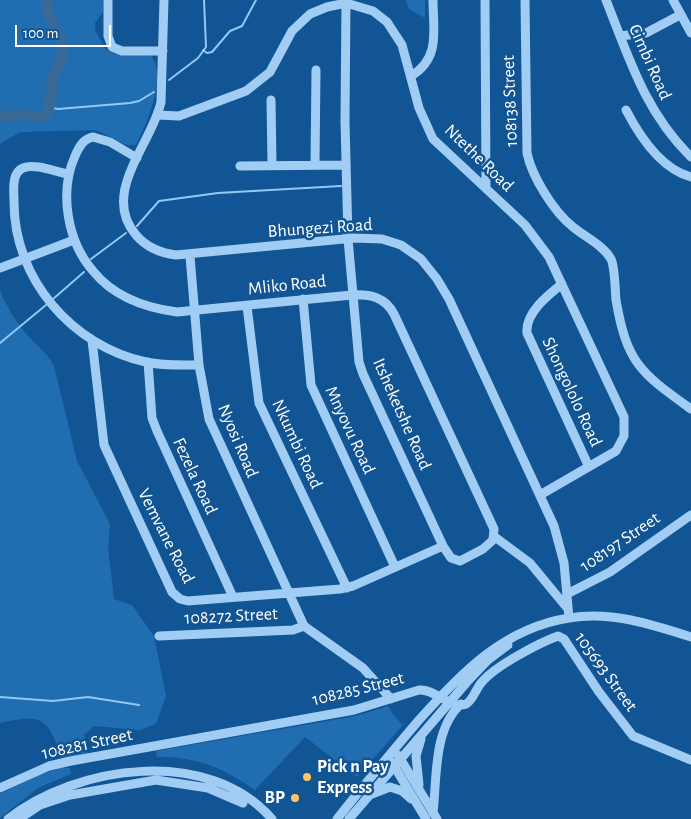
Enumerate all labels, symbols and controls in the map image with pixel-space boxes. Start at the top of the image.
scale bar [18,15,114,47]
street label: Cimbi Road [624,21,676,103]
text: 100 m [23,26,58,41]
street label: 108138 Street [498,55,522,147]
street label: Ntethe Road [440,120,518,196]
street label: Bhungezi Road [267,214,373,242]
street label: Mliko Road [247,270,327,300]
street label: Shongololo Road [537,334,607,450]
street label: Itsheketshe Road [368,355,436,473]
street label: Mnyovu Road [320,383,380,477]
street label: Nkumbi Road [267,396,327,492]
street label: Nyosi Road [213,401,263,481]
street label: Fezela Road [168,434,222,518]
street label: Vemvane Road [133,485,199,587]
street label: 108197 Street [576,507,664,577]
street label: 108272 Street [184,603,278,629]
street label: 105693 Street [570,628,642,716]
street label: 108285 Street [310,667,406,711]
street label: 108281 Street [40,724,134,764]
place label: Pick n Pay Express [317,756,388,799]
marker: Pick n Pay Express [301,771,313,783]
place label: BP [265,787,285,809]
marker: BP [289,792,301,804]

